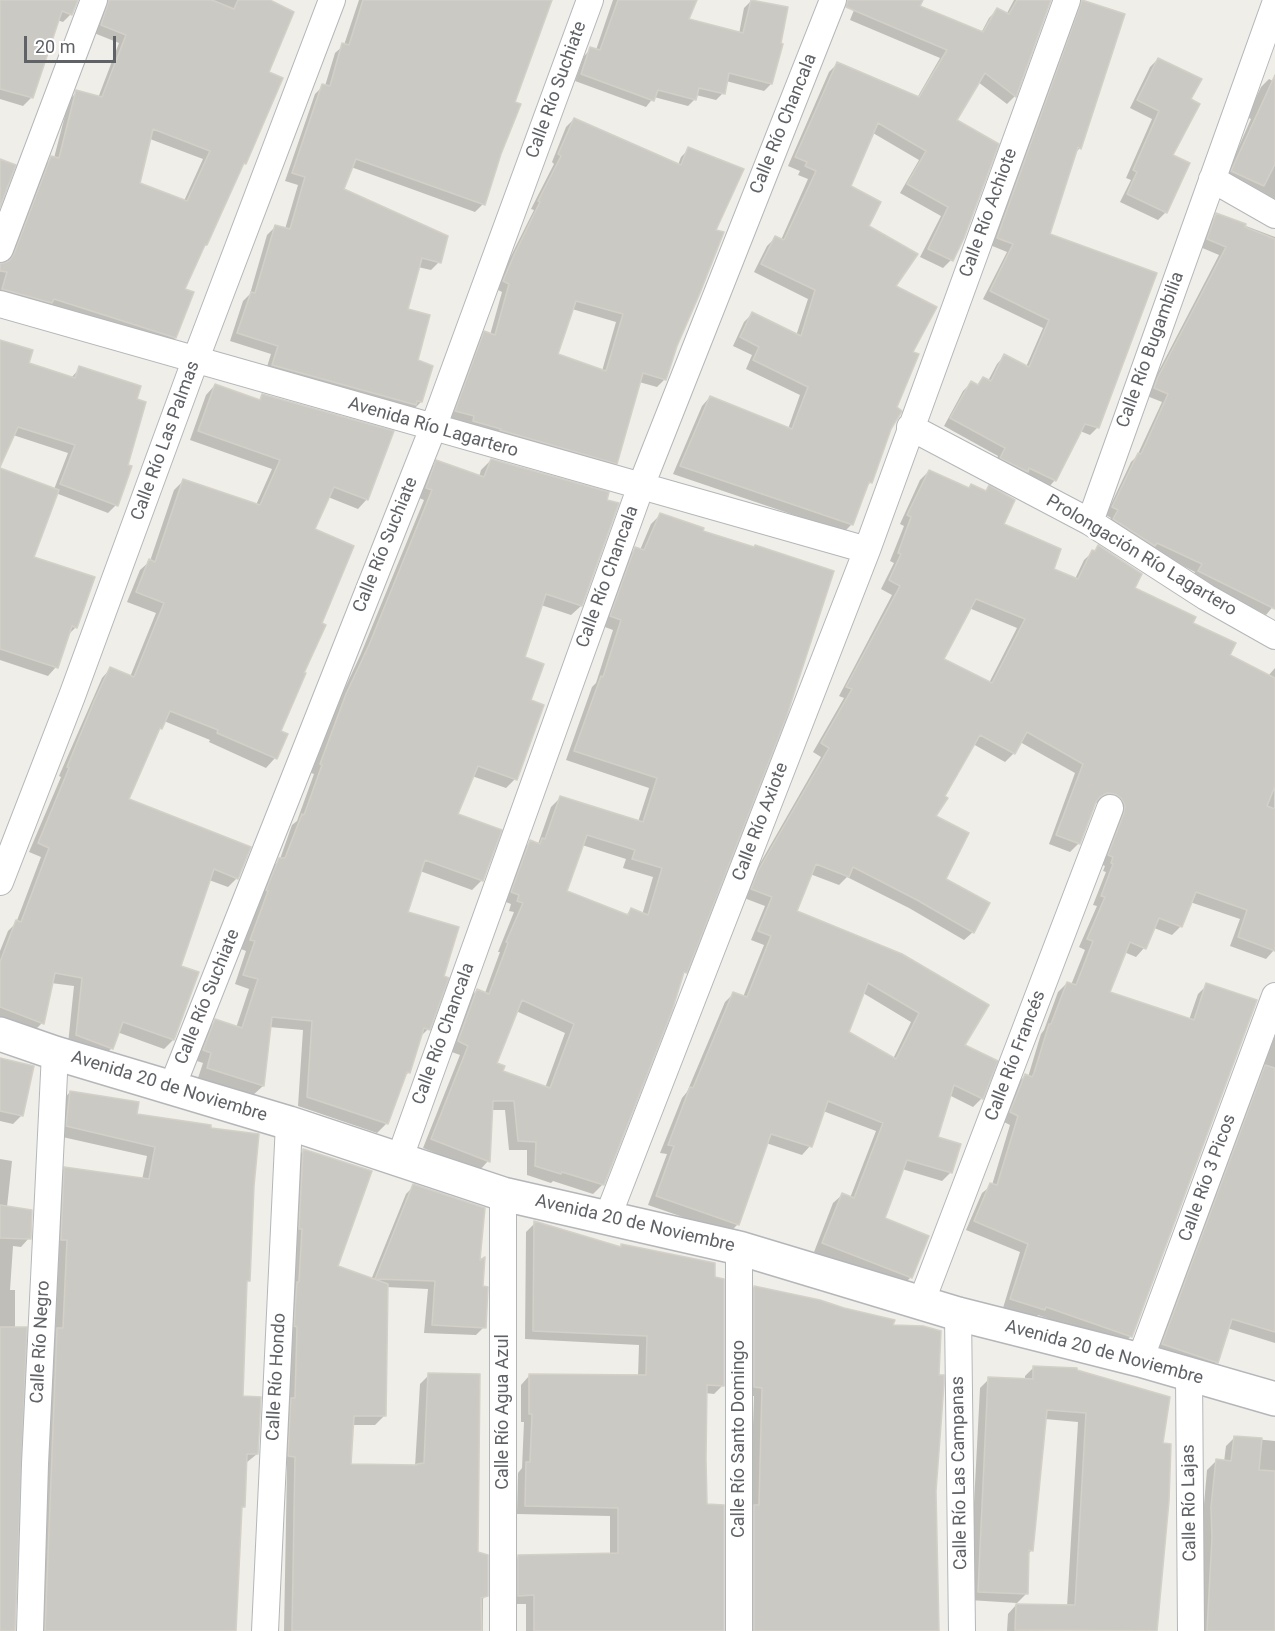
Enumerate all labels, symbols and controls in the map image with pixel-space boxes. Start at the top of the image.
street label: Calle Río Suchiate [522,19,592,161]
scale bar [27,24,118,62]
text: 20 m [35,36,75,57]
street label: Calle Río Chancala [746,51,822,197]
street label: Calle Río Achiote [956,146,1022,280]
street label: Calle Río Bugambilia [1113,269,1189,431]
street label: Calle Río Las Palmas [127,358,205,524]
street label: Avenida Río Lagartero [345,393,521,463]
street label: Calle Río Suchiate [349,474,423,616]
street label: Prolongación Río Lagartero [1042,491,1240,621]
street label: Calle Río Chancala [572,503,644,651]
street label: Calle Río Axiote [728,760,794,884]
street label: Calle Río Suchiate [171,926,245,1068]
street label: Calle Río Chancala [408,960,480,1108]
street label: Calle Río Francés [981,988,1051,1124]
street label: Avenida 20 de Noviembre [68,1047,270,1127]
street label: Calle Río 3 Picos [1175,1111,1241,1245]
street label: Avenida 20 de Noviembre [533,1191,737,1257]
street label: Calle Río Negro [27,1280,55,1404]
street label: Calle Río Hondo [263,1313,291,1441]
street label: Avenida 20 de Noviembre [1003,1316,1205,1390]
street label: Calle Río Agua Azul [492,1334,514,1490]
street label: Calle Río Santo Domingo [728,1340,750,1538]
street label: Calle Río Las Campanas [948,1376,972,1570]
street label: Calle Río Lajas [1178,1444,1202,1562]

